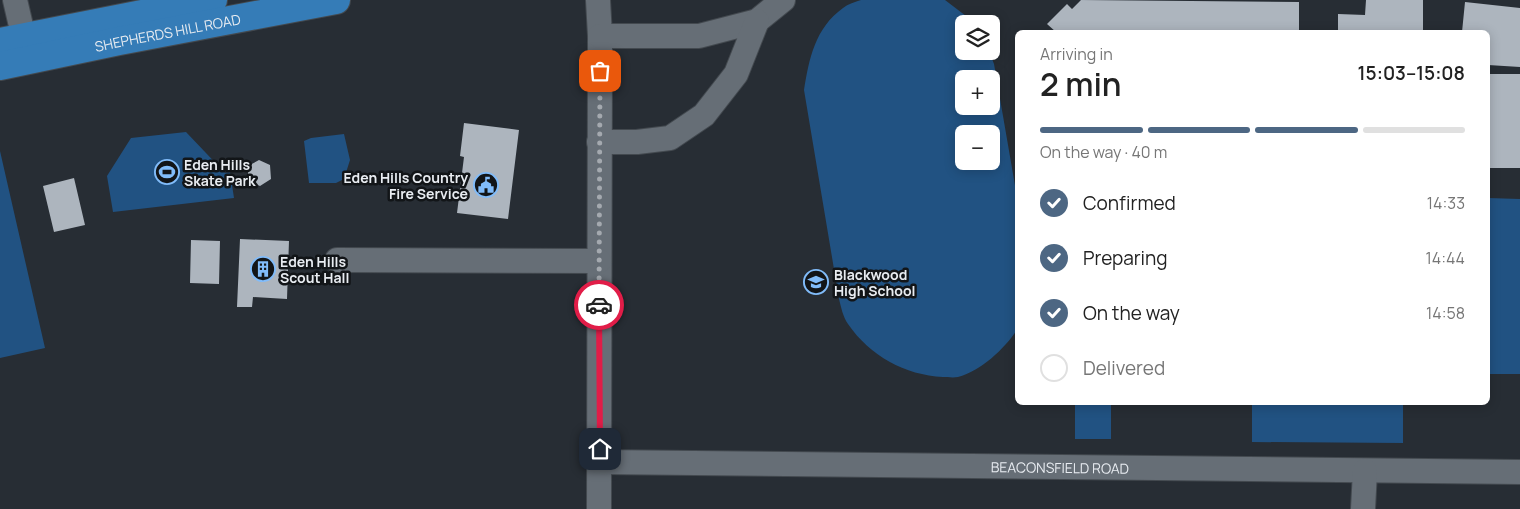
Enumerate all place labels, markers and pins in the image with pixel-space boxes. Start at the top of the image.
pin [579,50,621,92]
place label: Eden Hills Skate Park [184,155,256,190]
sports icon: Eden Hills Skate Park [154,159,180,185]
place label: Eden Hills Country Fire Service [343,168,468,203]
public building icon: Eden Hills Country Fire Service [473,172,499,198]
place label: Eden Hills Scout Hall [280,252,349,287]
building icon: Eden Hills Scout Hall [250,256,276,282]
place label: Blackwood High School [834,265,915,300]
school or university icon: Blackwood High School [803,269,829,295]
pin [579,428,621,470]

